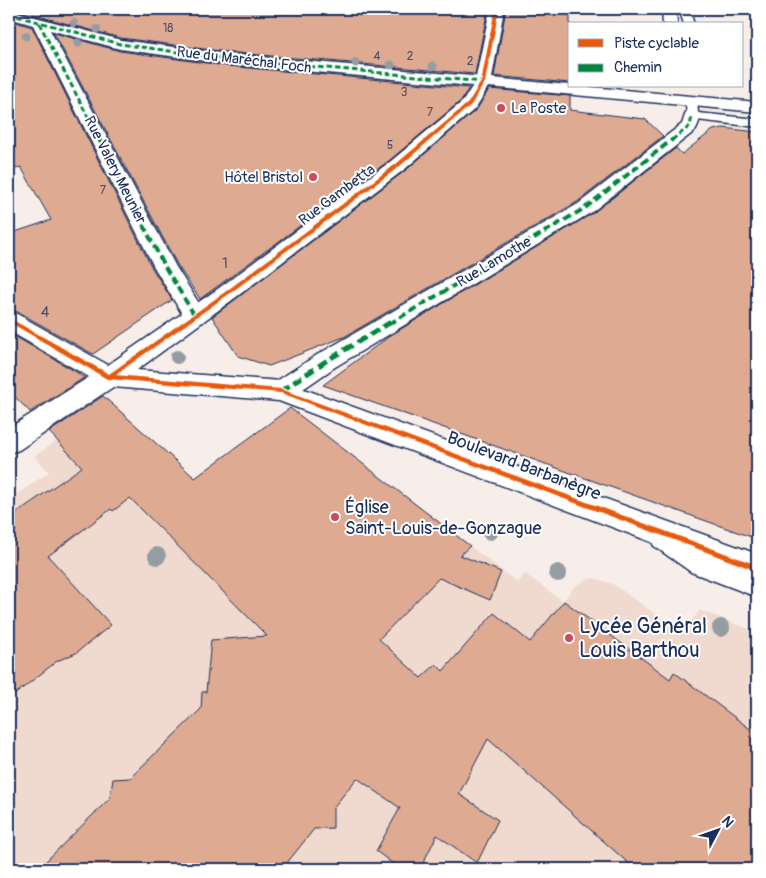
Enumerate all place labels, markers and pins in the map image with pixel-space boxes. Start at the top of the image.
place label: La Poste [511,99,567,118]
marker: La Poste [495,102,507,114]
place label: Hôtel Bristol [224,168,303,187]
marker: Hôtel Bristol [307,171,319,183]
place label: Église Saint-Louis-de-Gonzague [345,496,542,540]
marker: Église Saint-Louis-de-Gonzague [329,511,341,523]
place label: Lycée Général Louis Barthou [579,613,707,664]
marker: Lycée Général Louis Barthou [563,632,575,644]

